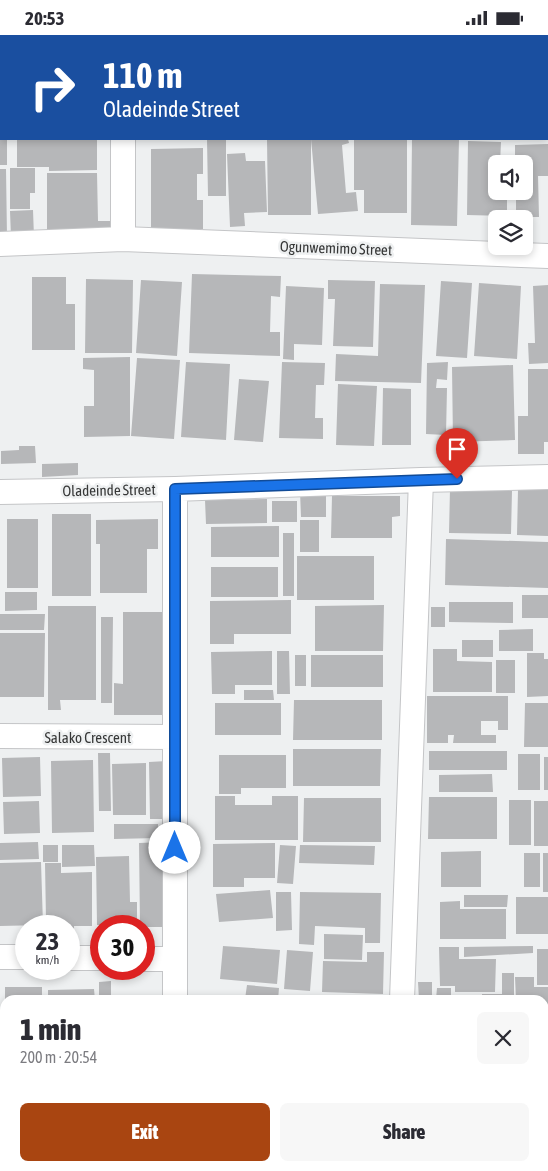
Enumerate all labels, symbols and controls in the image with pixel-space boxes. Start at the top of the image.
text: 20:53 [25,7,64,29]
icon: right [20,55,85,120]
text: 110 m [103,55,182,95]
text: Oladeinde Street [103,96,240,122]
map controls [488,155,533,255]
button: sound [488,155,533,200]
button: layers [488,210,533,255]
street label: Ogunwemimo Street [280,238,392,258]
pin [436,428,478,479]
icon: arrive [443,435,471,463]
street label: Oladeinde Street [62,481,156,499]
street label: Salako Crescent [45,729,131,746]
position arrow [148,821,200,873]
speed limit sign: 30 [90,915,155,980]
text: 23 [36,927,59,955]
text: km/h [36,953,59,967]
text: 1 min [20,1012,81,1046]
button: close [477,1012,529,1064]
text: 200 m · 20:54 [20,1048,97,1066]
button: Exit [20,1103,270,1161]
button: Share [280,1103,529,1161]

